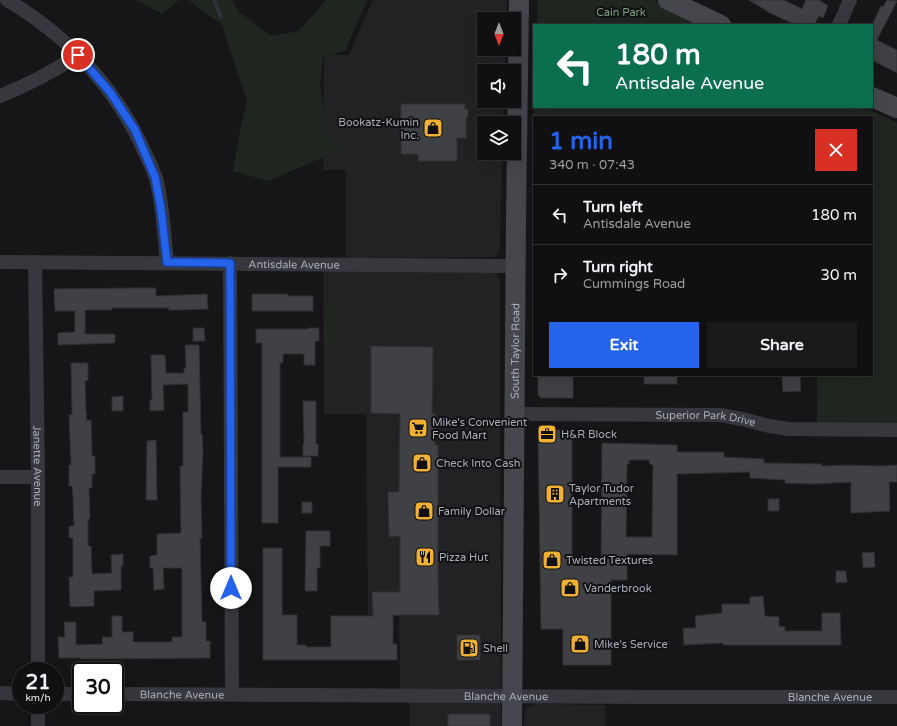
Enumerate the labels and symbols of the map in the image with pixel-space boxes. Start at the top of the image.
park label: Cain Park [596,6,646,19]
north arrow [477,12,521,56]
pin [61,38,95,72]
place label: Bookatz-Kumin Inc. [338,116,419,142]
shop icon: Bookatz-Kumin Inc. [422,117,444,139]
street label: Antisdale Avenue [248,258,340,272]
street label: South Taylor Road [509,303,522,399]
street label: Superior Park Drive [656,409,757,429]
place label: Mike's Convenient Food Mart [432,416,527,442]
supermarket icon: Mike's Convenient Food Mart [407,417,429,439]
office icon: H&R Block [536,423,558,445]
street label: Janette Avenue [30,425,44,507]
place label: H&R Block [561,428,617,441]
shop icon: Check Into Cash [411,452,433,474]
place label: Check Into Cash [436,457,520,470]
place label: Taylor Tudor Apartments [569,482,635,508]
building icon: Taylor Tudor Apartments [544,483,566,505]
shop icon: Family Dollar [413,500,435,522]
place label: Family Dollar [438,505,506,518]
restaurant icon: Pizza Hut [414,546,436,568]
shop icon: Twisted Textures [541,549,563,571]
place label: Pizza Hut [439,551,488,564]
place label: Twisted Textures [566,554,653,567]
position arrow [210,567,252,609]
shop icon: Vanderbrook [559,577,581,599]
place label: Vanderbrook [584,582,652,595]
shop icon: Mike's Service [569,633,591,655]
fuel station icon: Shell [458,637,480,659]
place label: Mike's Service [594,638,668,651]
place label: Shell [483,642,508,655]
speed limit sign: 30 [72,662,124,714]
street label: Blanche Avenue [140,688,224,702]
street label: Blanche Avenue [464,690,548,703]
street label: Blanche Avenue [788,691,872,704]

